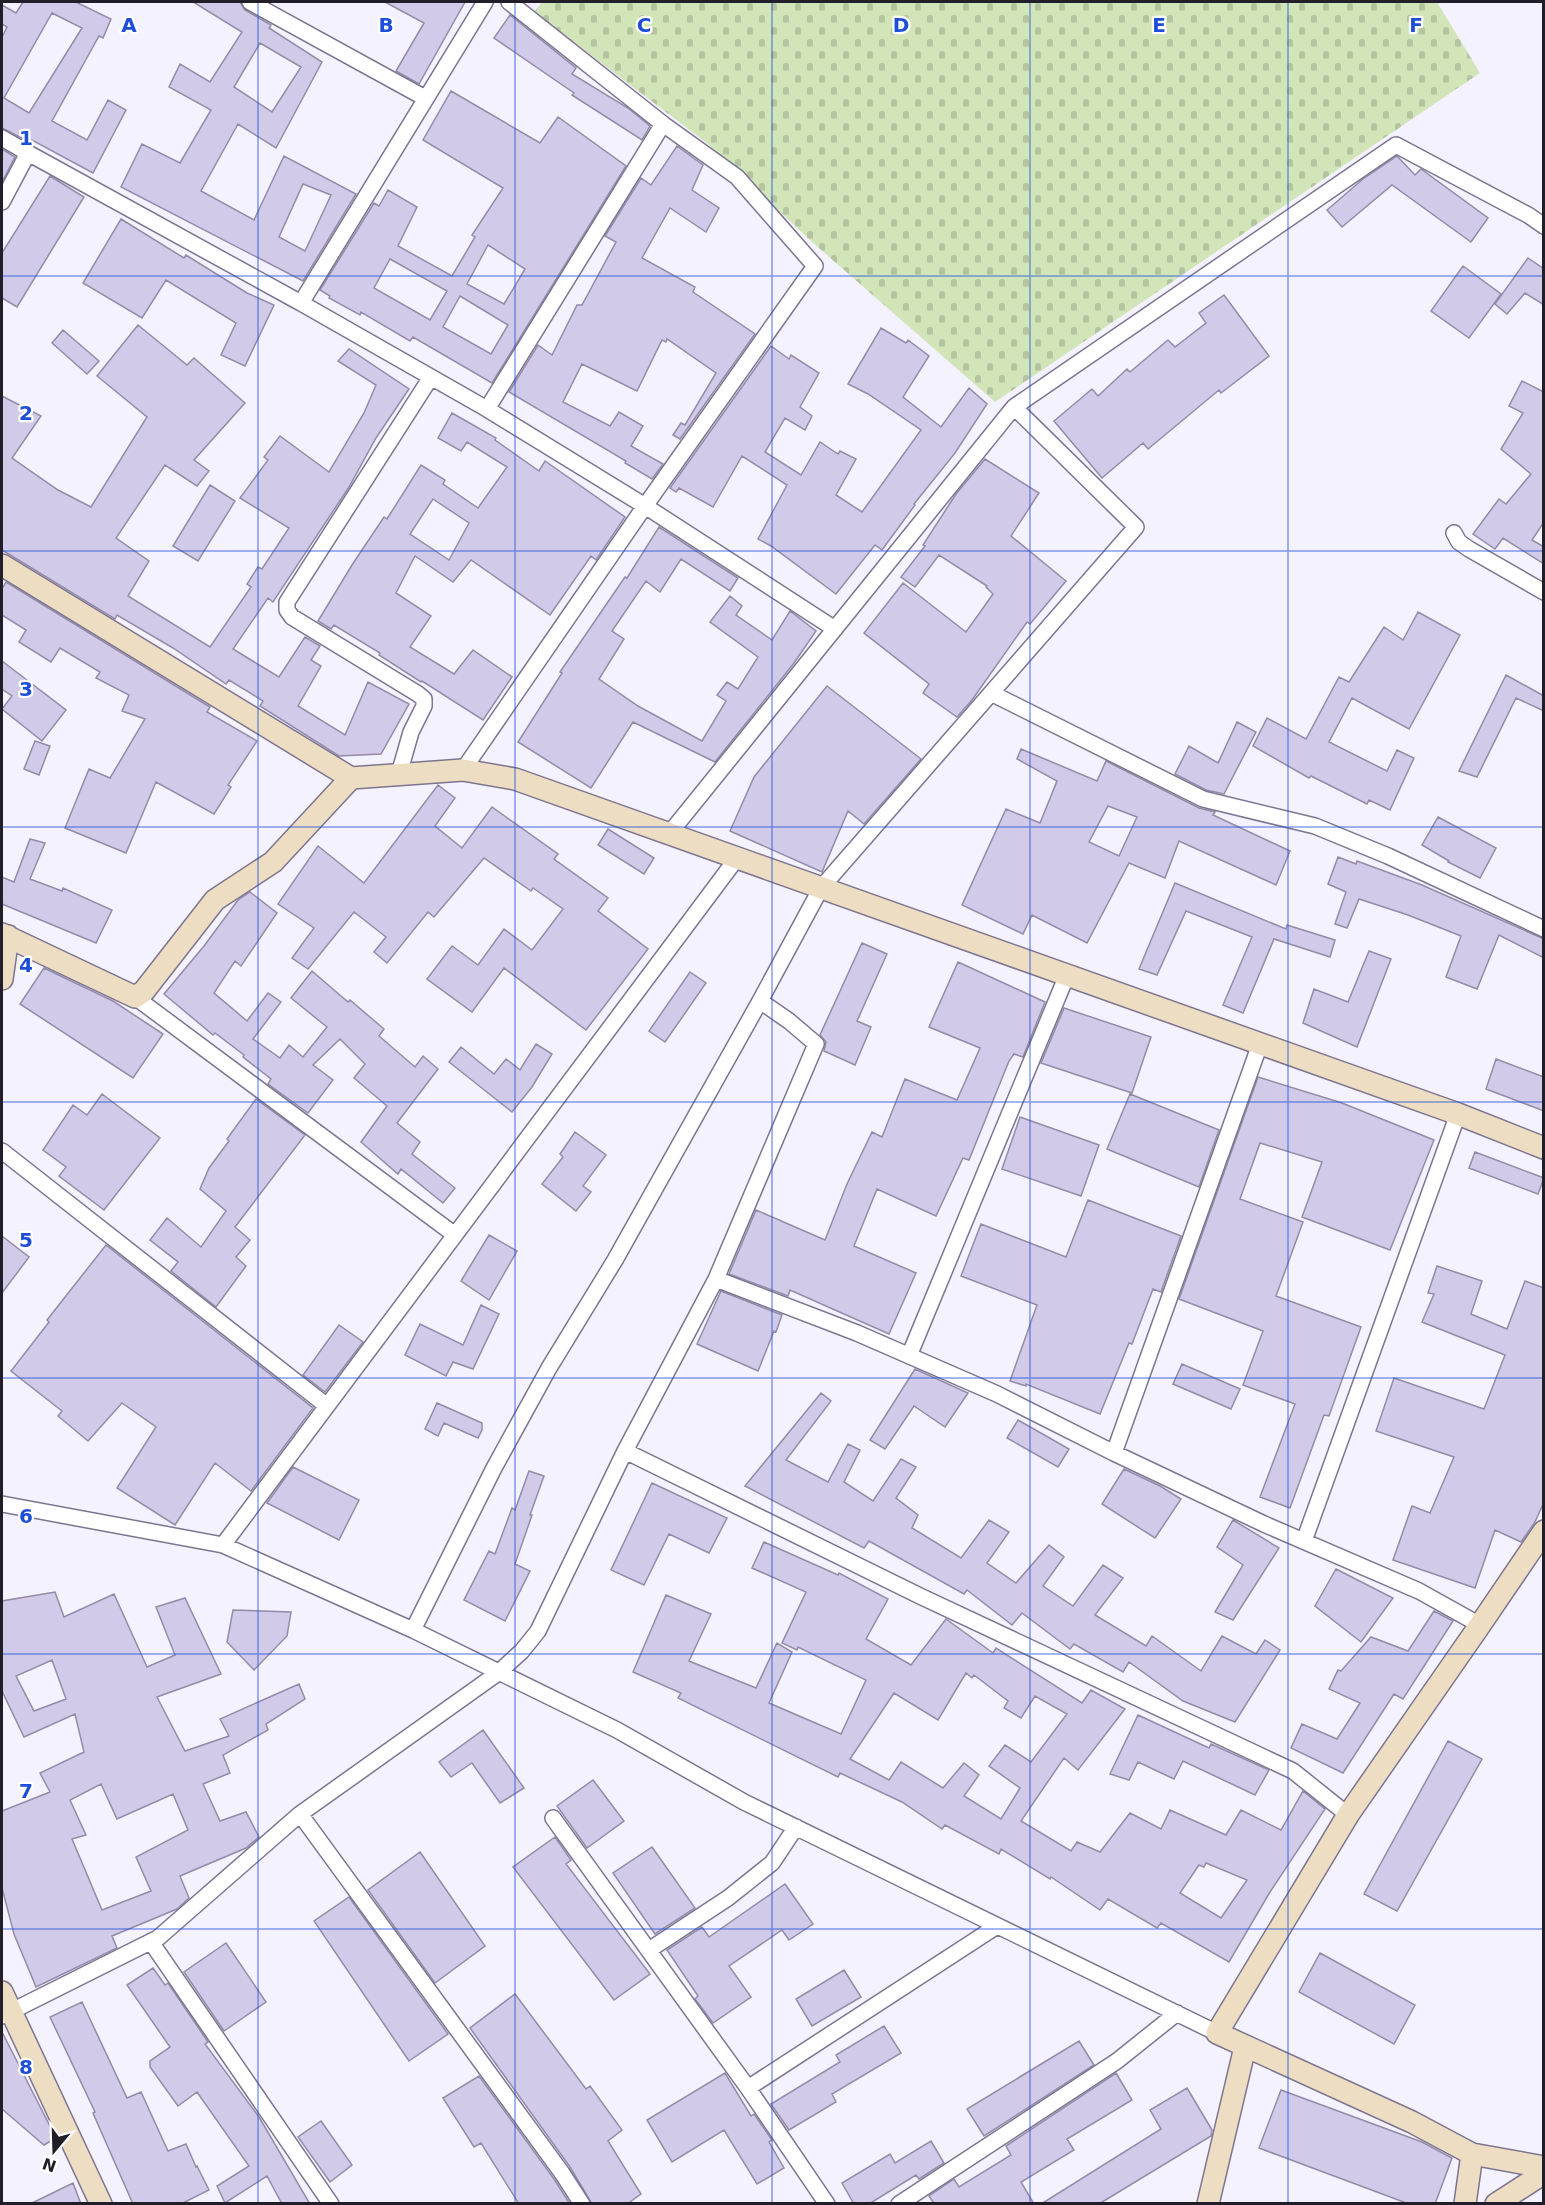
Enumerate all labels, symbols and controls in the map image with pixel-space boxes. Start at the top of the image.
text: A [121,13,137,37]
text: B [378,13,394,37]
text: C [637,13,651,37]
text: D [893,13,909,37]
text: E [1152,13,1166,37]
text: F [1409,13,1423,37]
text: 1 [19,126,33,150]
text: 2 [19,401,33,425]
text: 3 [19,677,33,701]
text: 4 [19,953,33,977]
text: 5 [19,1228,33,1252]
text: 6 [19,1504,33,1528]
text: 7 [19,1779,33,1803]
text: 8 [19,2055,33,2079]
north arrow [24,2121,84,2181]
text: N [40,2154,59,2176]

